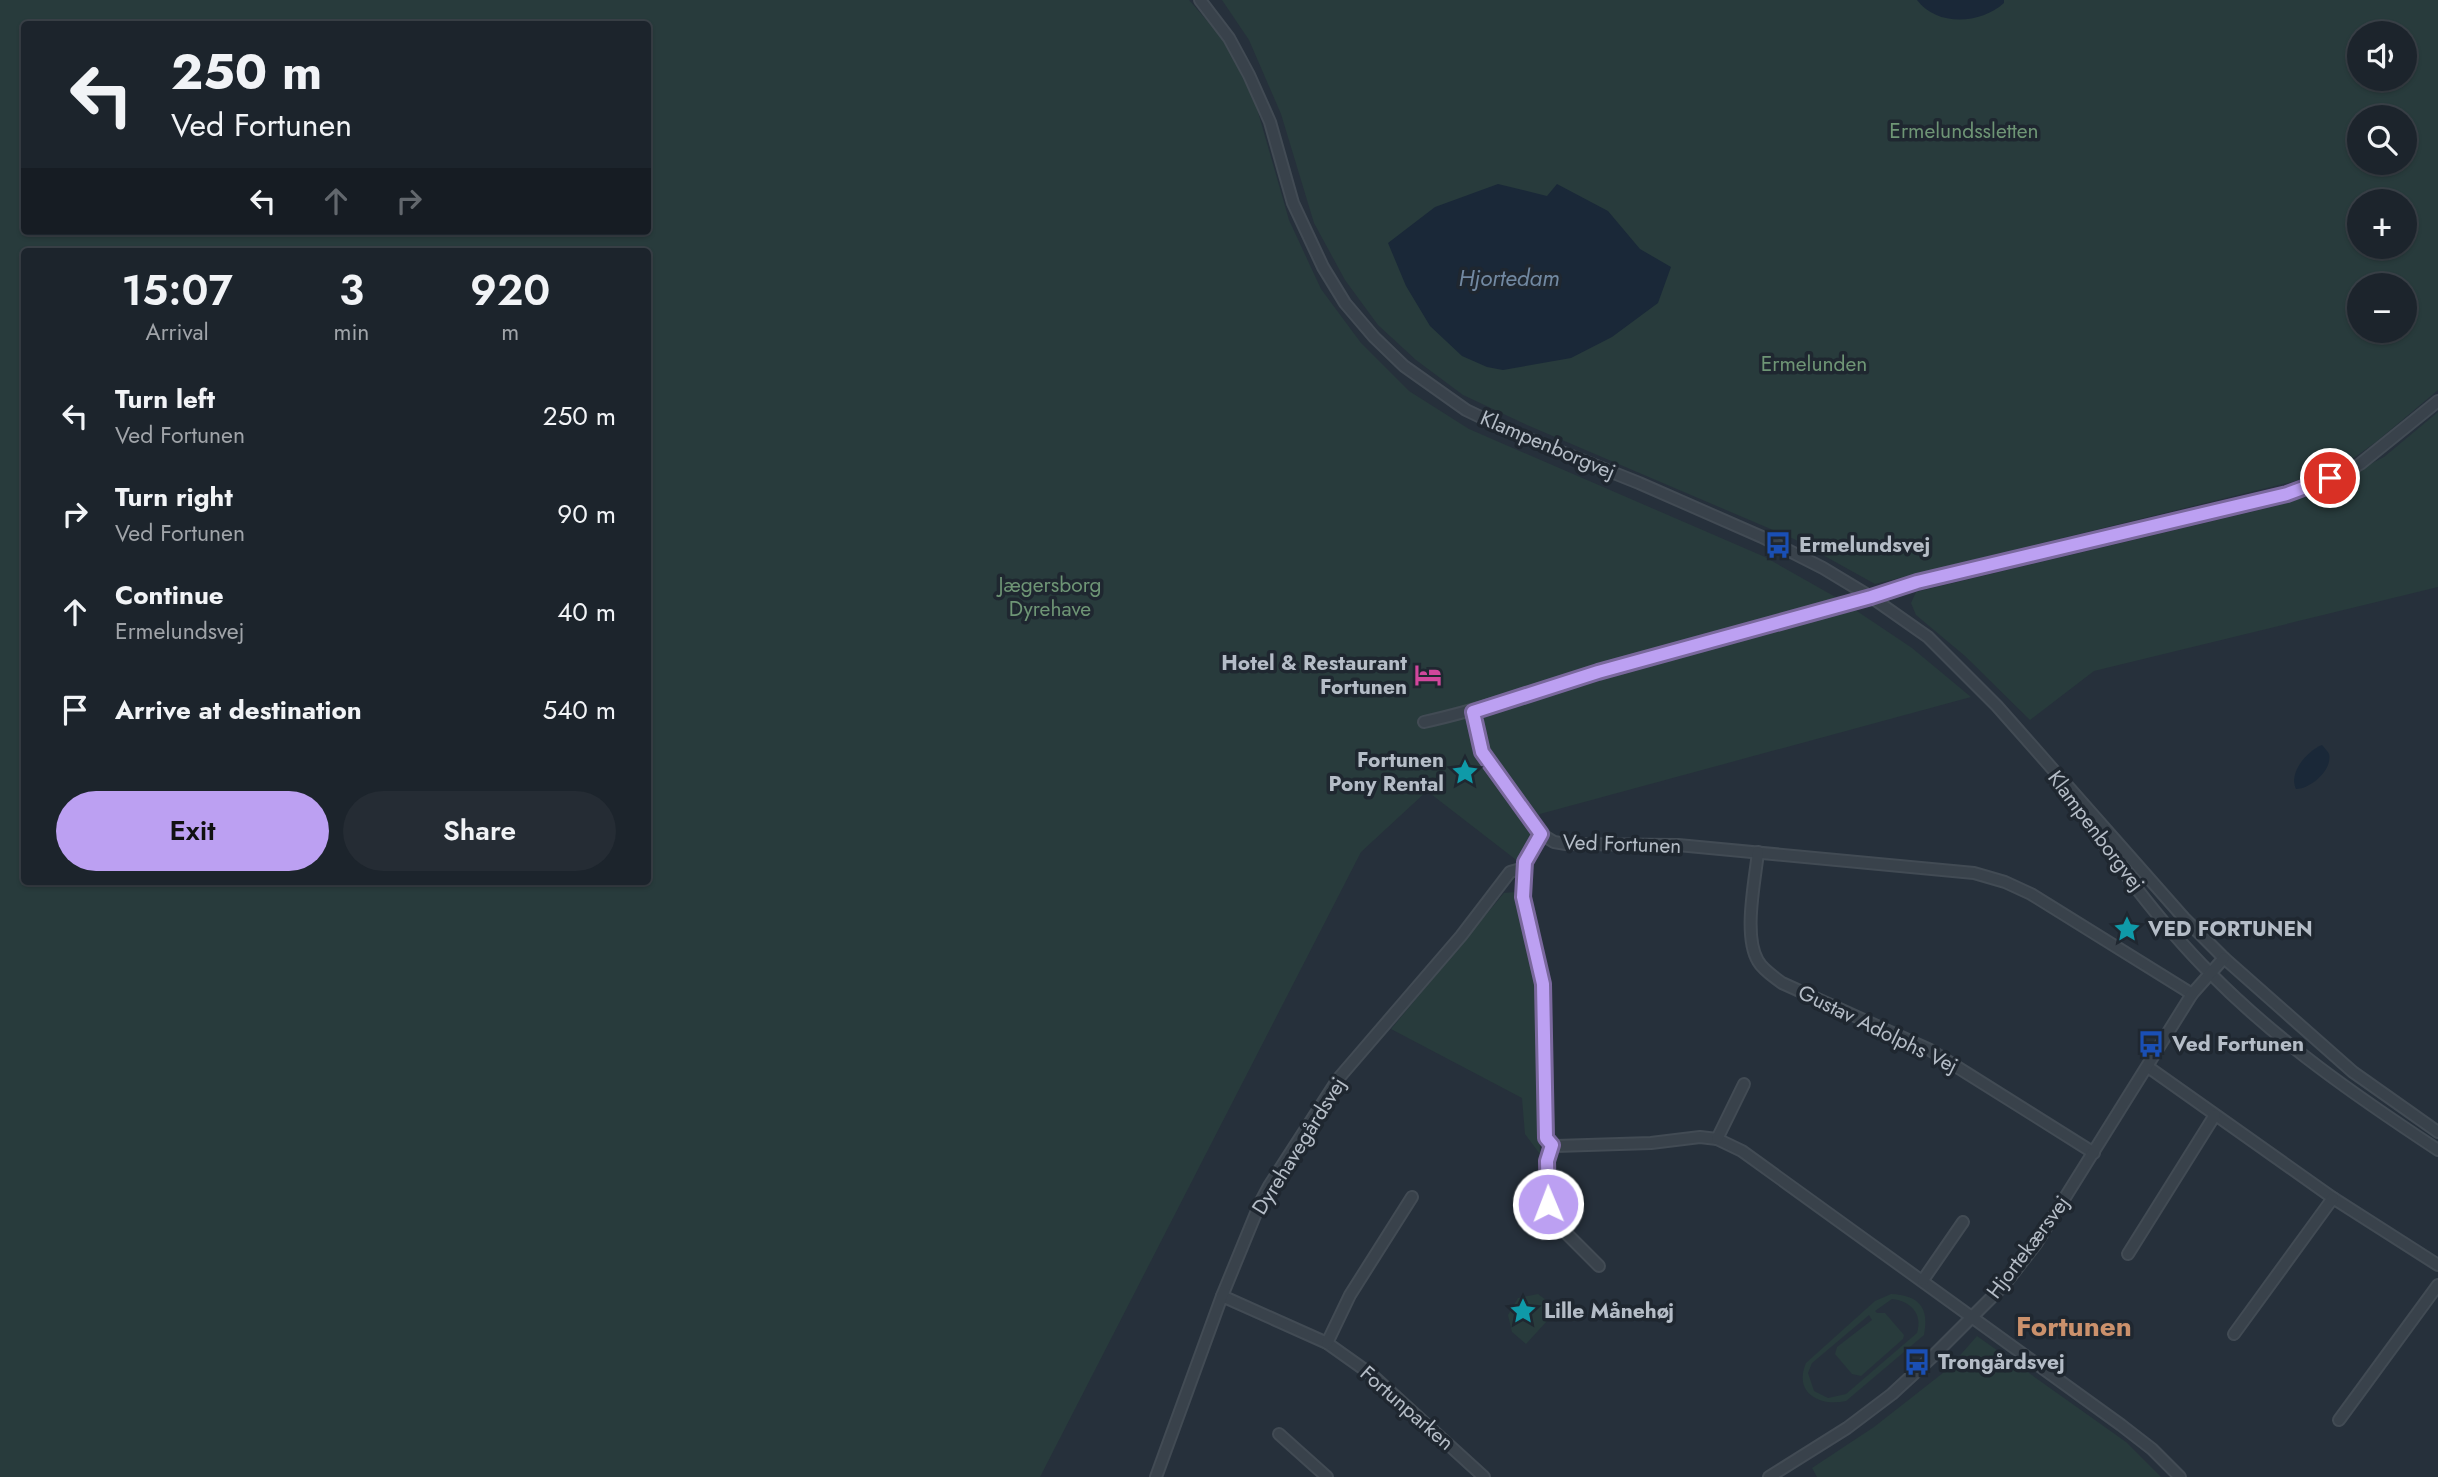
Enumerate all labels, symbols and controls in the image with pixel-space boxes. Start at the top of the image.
map controls [2347,21,2417,343]
button: sound [2347,21,2417,91]
text: 250 m [171,37,322,107]
icon: left [56,49,147,140]
text: Ved Fortunen [171,102,352,148]
button: search [2347,105,2417,175]
park label: Ermelundssletten [1889,116,2039,146]
icon: left [244,182,282,220]
icon: ahead [317,182,355,220]
icon: right [390,182,428,220]
button: + [2347,189,2417,259]
text: 15:07 [122,260,233,321]
text: 3 [339,260,364,321]
text: 920 [470,260,550,321]
water label: Hjortedam [1458,261,1560,295]
button: − [2347,273,2417,343]
text: Arrival [146,315,209,349]
text: min [333,315,369,349]
text: m [501,315,519,349]
park label: Ermelunden [1761,349,1867,379]
text: Turn left [115,380,215,418]
icon: left [56,397,94,435]
text: 250 m [543,397,616,435]
street label: Klampenborgvej [1476,403,1620,487]
text: Ved Fortunen [115,418,245,452]
pin [2300,448,2360,508]
icon: arrive [2311,459,2349,497]
text: Turn right [115,478,233,516]
icon: right [56,495,94,533]
text: 90 m [557,495,616,533]
text: Ved Fortunen [115,516,245,550]
bus stop icon: Ermelundsvej [1763,530,1793,560]
place label: Ermelundsvej [1799,530,1930,560]
park label: Jægersborg Dyrehave [995,570,1102,624]
text: Continue [115,576,224,614]
icon: ahead [56,593,94,631]
text: 40 m [557,593,616,631]
text: Ermelundsvej [115,614,244,648]
place label: Hotel & Restaurant Fortunen [1221,648,1407,702]
hotel icon: Hotel & Restaurant Fortunen [1413,660,1443,690]
icon: arrive [56,691,94,729]
text: Arrive at destination [115,691,362,729]
text: 540 m [542,691,616,729]
place label: Fortunen Pony Rental [1329,745,1444,799]
place icon: Fortunen Pony Rental [1450,757,1480,787]
street label: Klampenborgvej [2041,764,2151,898]
button: Exit [56,791,329,871]
button: Share [343,791,616,871]
street label: Ved Fortunen [1562,827,1682,861]
place icon: VED FORTUNEN [2112,914,2142,944]
place label: VED FORTUNEN [2147,914,2313,944]
street label: Gustav Adolphs Vej [1793,977,1963,1081]
bus stop icon: Ved Fortunen [2136,1029,2166,1059]
place label: Ved Fortunen [2171,1029,2304,1059]
street label: Dyrehavegårdsvej [1245,1071,1353,1221]
position arrow [1511,1167,1585,1241]
street label: Hjortekærsvej [1979,1189,2077,1305]
place icon: Lille Månehøj [1508,1296,1538,1326]
place label: Lille Månehøj [1544,1296,1674,1326]
district label: Fortunen [2016,1306,2132,1347]
bus stop icon: Trongårdsvej [1902,1347,1932,1377]
place label: Trongårdsvej [1938,1347,2065,1377]
street label: Fortunparken [1354,1359,1460,1457]

